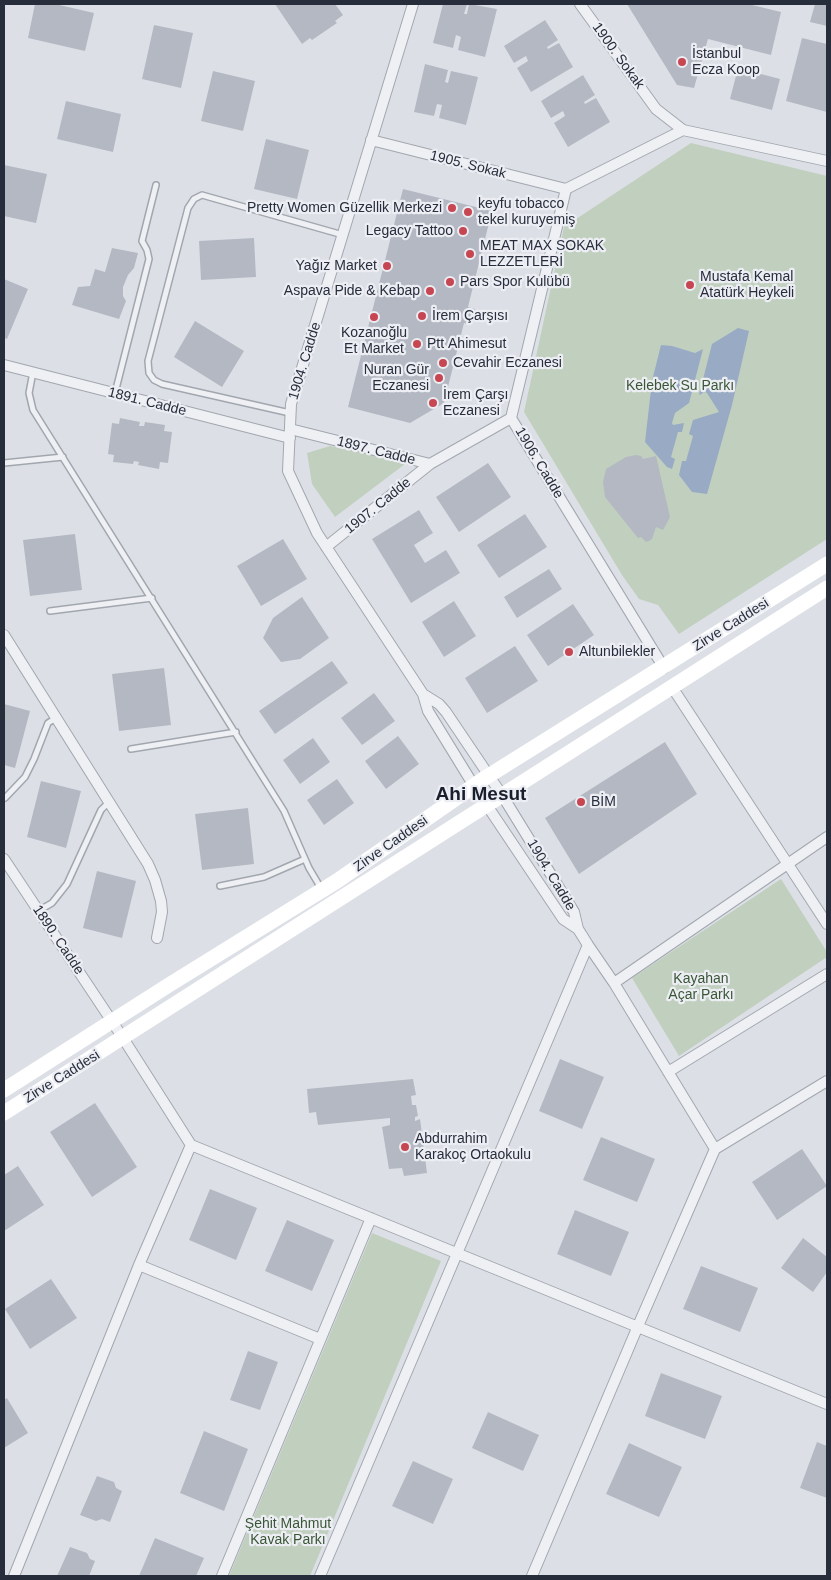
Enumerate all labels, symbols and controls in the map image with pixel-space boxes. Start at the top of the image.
street label: 1900. Sokak [588,20,648,92]
place label: İstanbul Ecza Koop [692,46,760,78]
marker: İstanbul Ecza Koop [676,56,688,68]
street label: 1905. Sokak [428,147,508,183]
place label: keyfu tobacco tekel kuruyemiş [478,196,575,228]
place label: Pretty Women Güzellik Merkezi [247,200,442,216]
marker: Pretty Women Güzellik Merkezi [446,202,458,214]
marker: keyfu tobacco tekel kuruyemiş [462,206,474,218]
place label: Legacy Tattoo [366,223,453,239]
marker: Legacy Tattoo [457,225,469,237]
place label: MEAT MAX SOKAK LEZZETLERİ [480,238,604,270]
marker: MEAT MAX SOKAK LEZZETLERİ [464,248,476,260]
place label: Yağız Market [296,258,377,274]
marker: Yağız Market [381,260,393,272]
place label: Mustafa Kemal Atatürk Heykeli [700,269,794,302]
place label: Pars Spor Kulübü [460,274,570,290]
marker: Pars Spor Kulübü [444,276,456,288]
marker: Mustafa Kemal Atatürk Heykeli [684,279,696,291]
place label: Aspava Pide & Kebap [284,283,420,299]
marker: Aspava Pide & Kebap [424,285,436,297]
place label: İrem Çarşısı [432,308,508,324]
marker: İrem Çarşısı [416,310,428,322]
marker: Kozanoğlu Et Market [368,311,380,323]
street label: 1904. Cadde [285,320,325,402]
place label: Kozanoğlu Et Market [341,325,407,358]
place label: Ptt Ahimesut [427,336,506,352]
marker: Ptt Ahimesut [411,338,423,350]
place label: Cevahir Eczanesi [453,355,562,371]
marker: Cevahir Eczanesi [437,357,449,369]
place label: Nuran Gür Eczanesi [364,362,429,394]
marker: Nuran Gür Eczanesi [433,372,445,384]
park label: Kelebek Su Parkı [626,378,734,394]
street label: 1891. Cadde [106,384,188,420]
place label: İrem Çarşı Eczanesi [443,387,508,420]
marker: İrem Çarşı Eczanesi [427,397,439,409]
street label: 1906. Cadde [511,424,567,502]
street label: 1897. Cadde [335,433,417,469]
street label: 1907. Cadde [342,474,414,538]
street label: Zirve Caddesi [690,595,772,655]
place label: Altunbilekler [579,644,655,660]
marker: Altunbilekler [563,646,575,658]
district label: Ahi Mesut [436,784,526,806]
place label: BİM [591,794,616,810]
marker: BİM [575,796,587,808]
street label: Zirve Caddesi [351,812,431,876]
street label: 1904. Cadde [523,836,579,914]
street label: 1890. Cadde [29,902,87,978]
park label: Kayahan Açar Parkı [668,971,734,1004]
street label: Zirve Caddesi [21,1047,103,1107]
place label: Abdurrahim Karakoç Ortaokulu [415,1131,531,1164]
marker: Abdurrahim Karakoç Ortaokulu [399,1141,411,1153]
park label: Şehit Mahmut Kavak Parkı [245,1516,331,1548]

